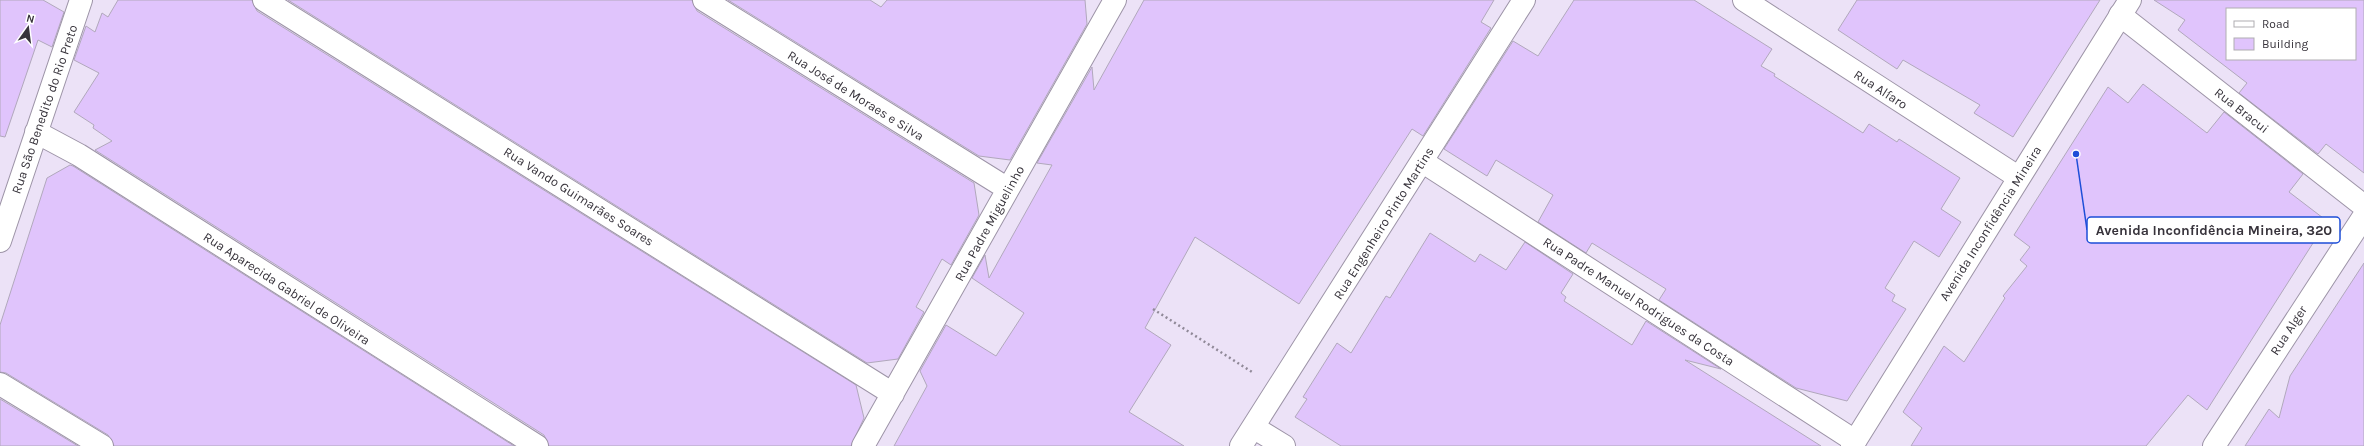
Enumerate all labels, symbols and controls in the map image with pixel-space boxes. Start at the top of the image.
north arrow [8,8,48,48]
legend [2226,8,2356,60]
text: N [25,12,36,26]
text: Road [2262,17,2290,31]
street label: Rua São Benedito do Rio Preto [8,23,80,196]
text: Building [2262,37,2309,51]
street label: Rua José de Moraes e Silva [785,47,927,144]
street label: Rua Alfaro [1851,67,1910,112]
street label: Rua Bracui [2212,85,2272,136]
street label: Avenida Inconfidência Mineira [1936,143,2044,303]
street label: Rua Vando Guimarães Soares [501,144,657,249]
street label: Rua Engenheiro Pinto Martins [1330,144,1437,302]
street label: Rua Padre Miguelinho [951,163,1027,284]
callout: Avenida Inconfidência Mineira, 320 [2087,217,2340,243]
text: Avenida Inconfidência Mineira, 320 [2096,222,2332,239]
street label: Rua Aparecida Gabriel de Oliveira [201,229,373,348]
street label: Rua Padre Manuel Rodrigues da Costa [1540,234,1737,369]
street label: Rua Alger [2267,302,2310,358]

